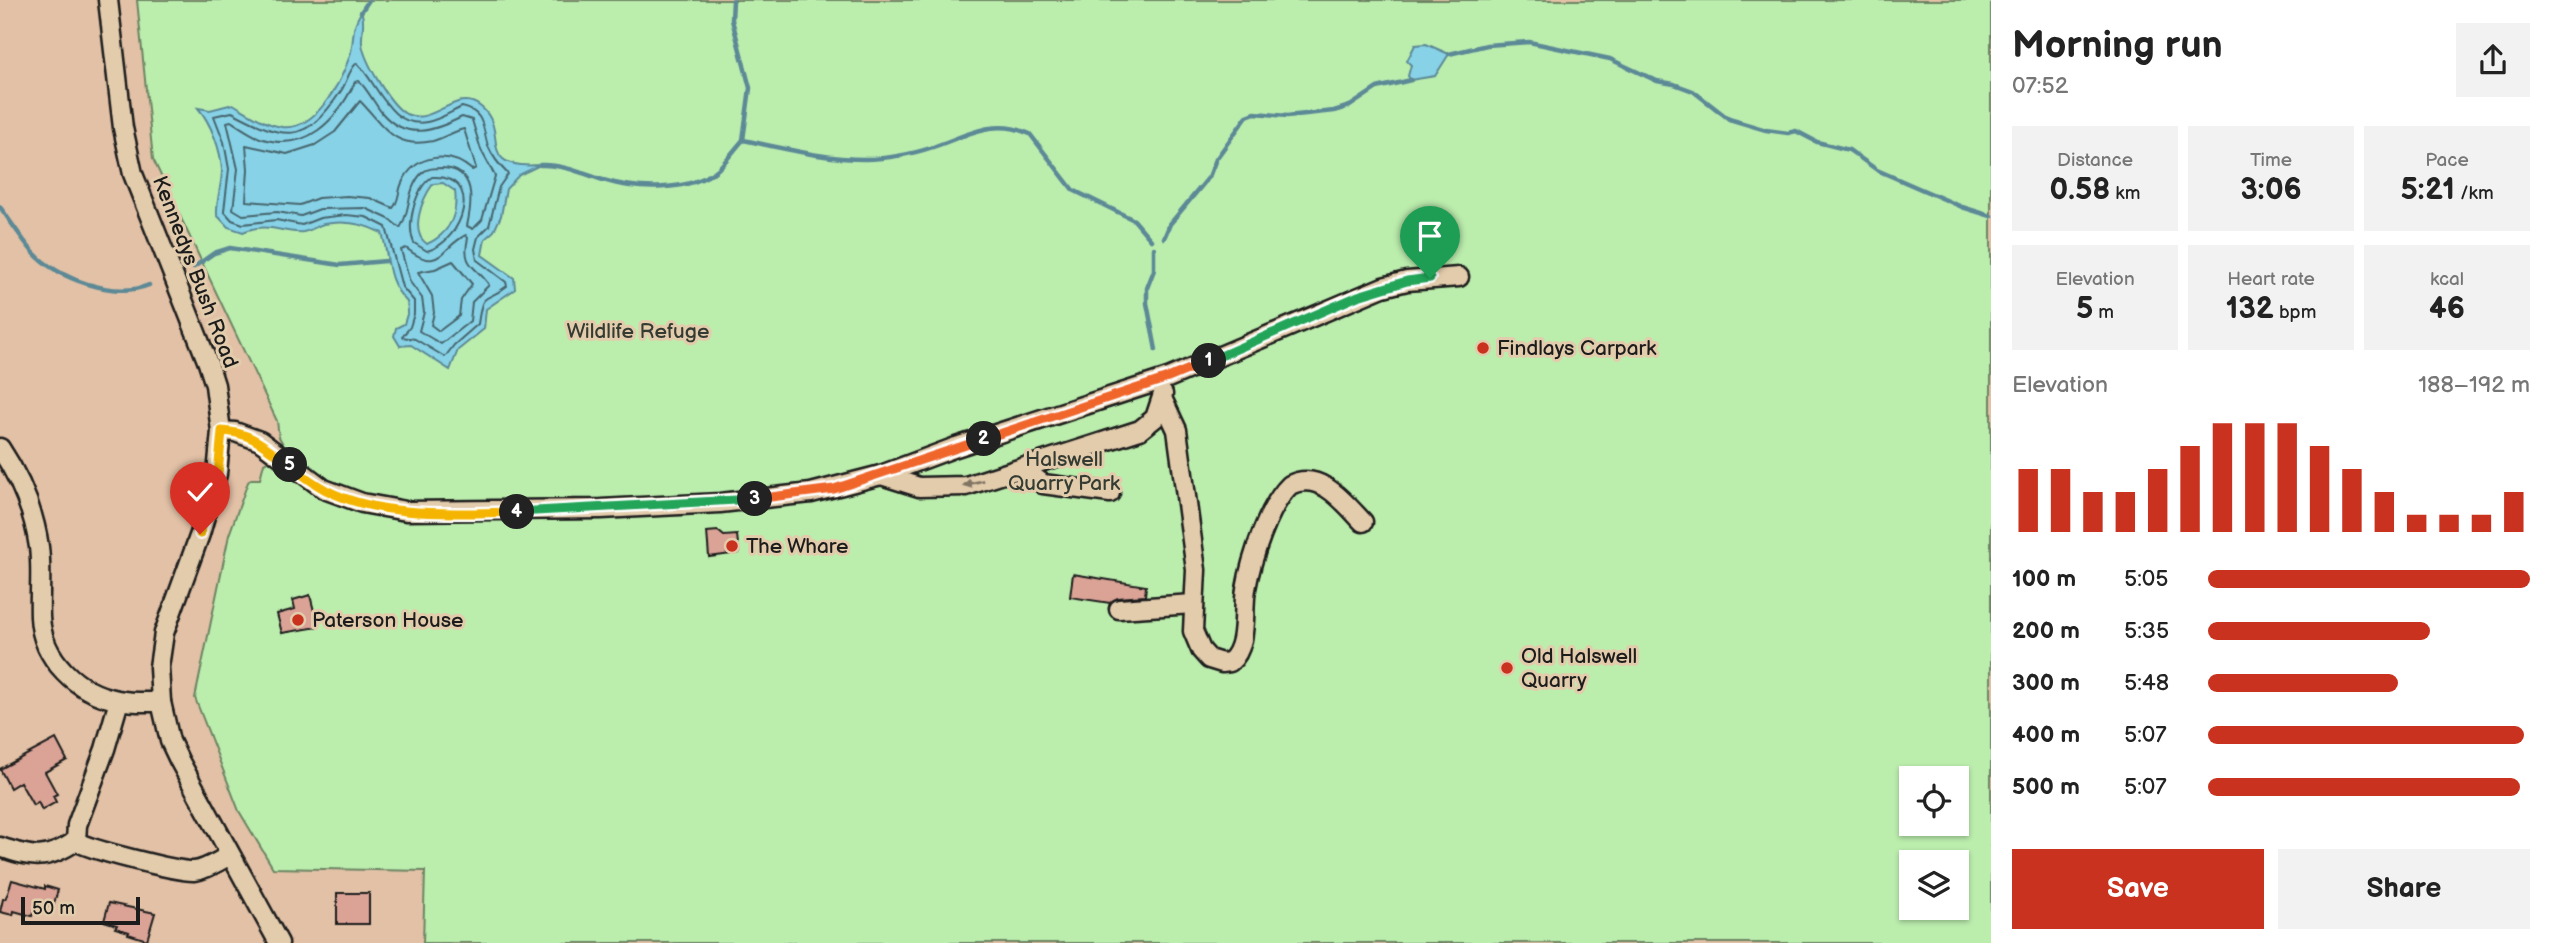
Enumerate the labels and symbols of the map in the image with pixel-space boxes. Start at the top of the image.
street label: Kennedys Bush Road [147,172,243,372]
pin [1400,206,1460,278]
park label: Wildlife Refuge [567,319,709,344]
place label: Findlays Carpark [1497,336,1657,361]
marker: Findlays Carpark [1475,340,1491,356]
pin: 1 [1192,344,1226,378]
pin: 2 [967,422,1002,457]
park label: Halswell Quarry Park [1008,447,1121,496]
pin: 5 [272,448,308,482]
pin [170,462,230,534]
one-way arrow [962,478,984,489]
pin: 3 [738,482,772,516]
pin: 4 [500,494,534,530]
place label: The Whare [746,534,848,559]
marker: The Whare [724,538,740,554]
place label: Paterson House [312,608,464,633]
marker: Paterson House [290,612,306,628]
place label: Old Halswell Quarry [1521,644,1637,693]
marker: Old Halswell Quarry [1499,660,1515,676]
scale bar [21,894,140,926]

